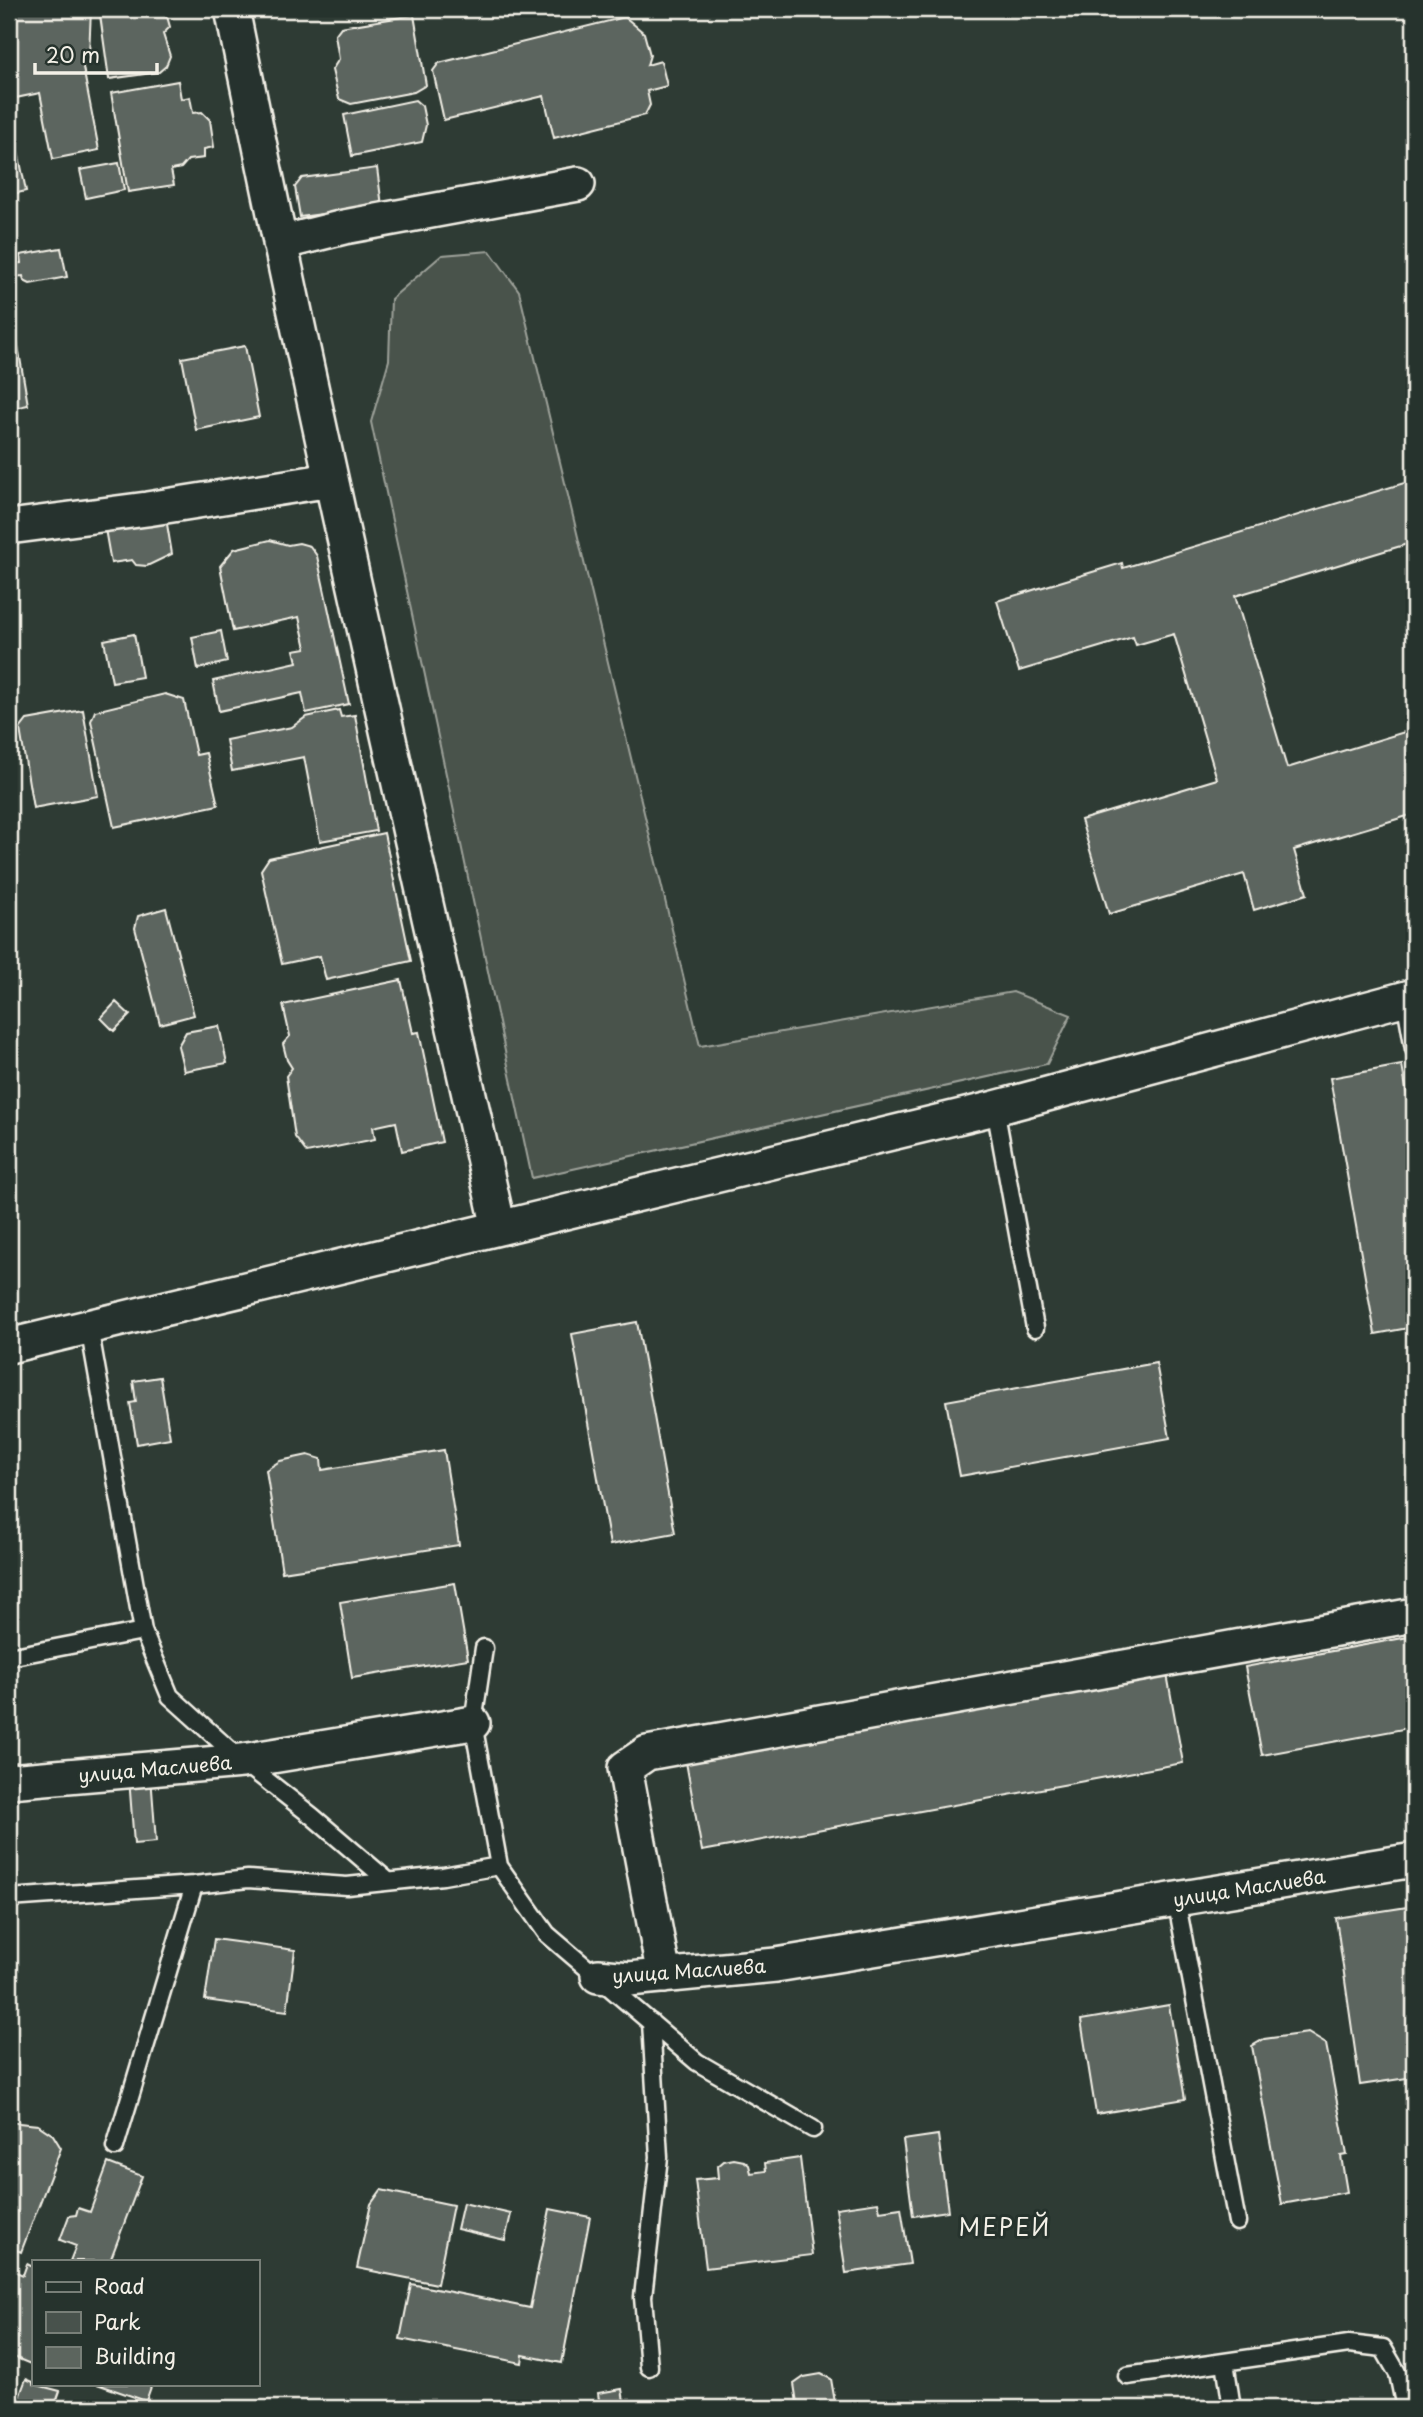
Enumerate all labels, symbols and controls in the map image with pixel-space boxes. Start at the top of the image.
scale bar [35,32,158,76]
text: 20 m [46,38,100,70]
street label: улица Маслиева [77,1747,233,1789]
street label: улица Маслиева [1171,1861,1327,1913]
street label: улица Маслиева [611,1951,767,1989]
district label: МЕРЕЙ [958,2209,1052,2244]
legend [32,2260,259,2386]
text: Road [94,2269,145,2301]
text: Park [94,2305,141,2337]
text: Building [94,2339,176,2371]

